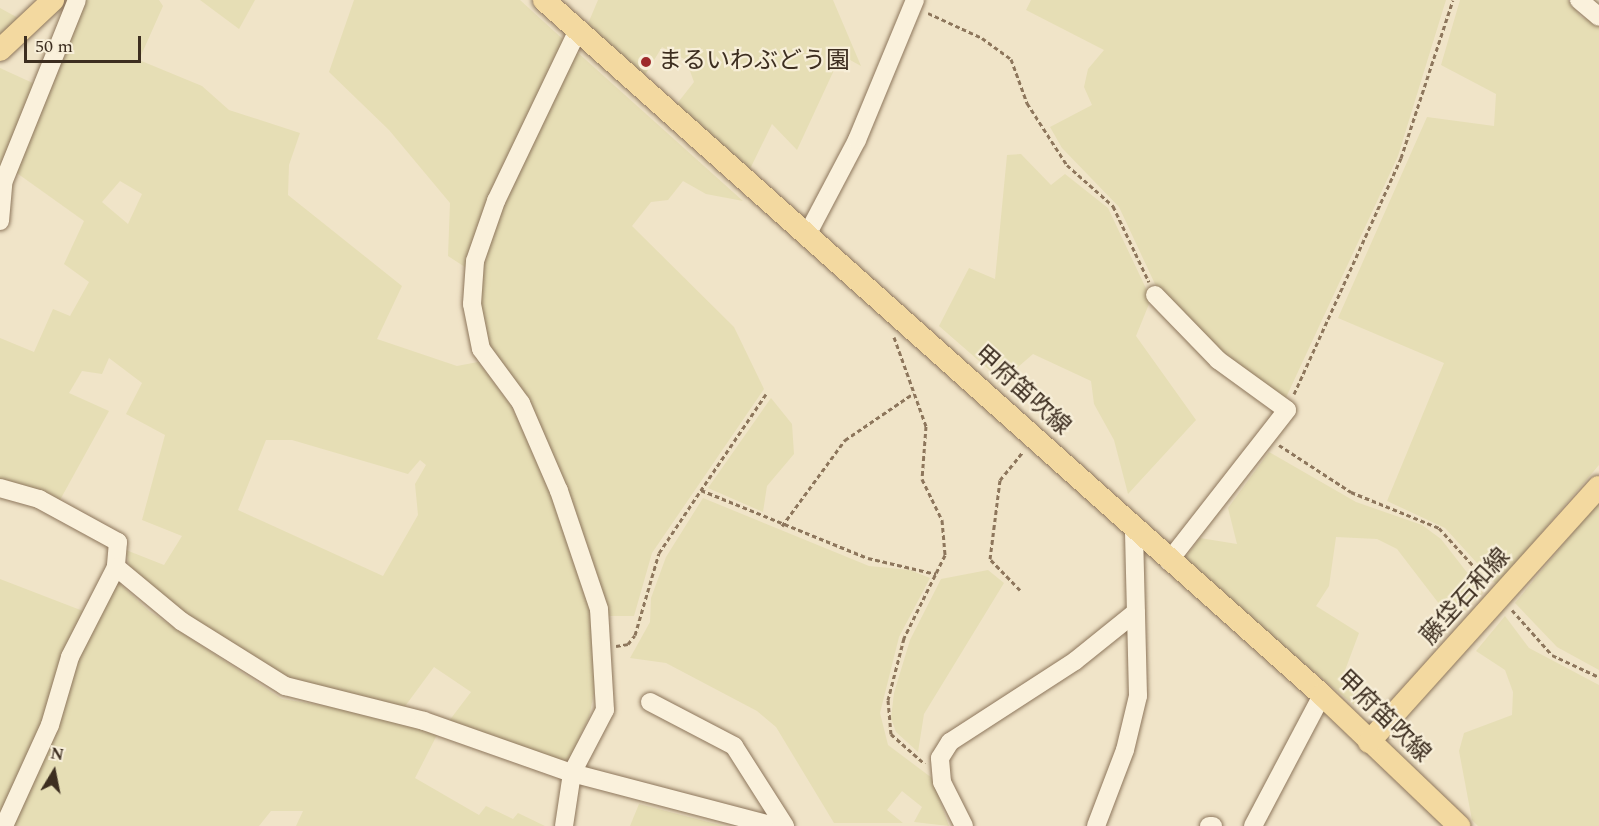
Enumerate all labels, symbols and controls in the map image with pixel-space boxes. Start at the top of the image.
scale bar [27,24,144,62]
text: 50 m [35,33,73,60]
place label: まるいわぶどう園 [658,48,850,76]
marker: まるいわぶどう園 [639,55,653,69]
street label: 甲府笛吹線 [968,340,1076,442]
street label: 藤垈石和線 [1415,543,1517,651]
street label: 甲府笛吹線 [1330,665,1436,769]
text: N [49,741,66,767]
north arrow [24,742,84,802]

